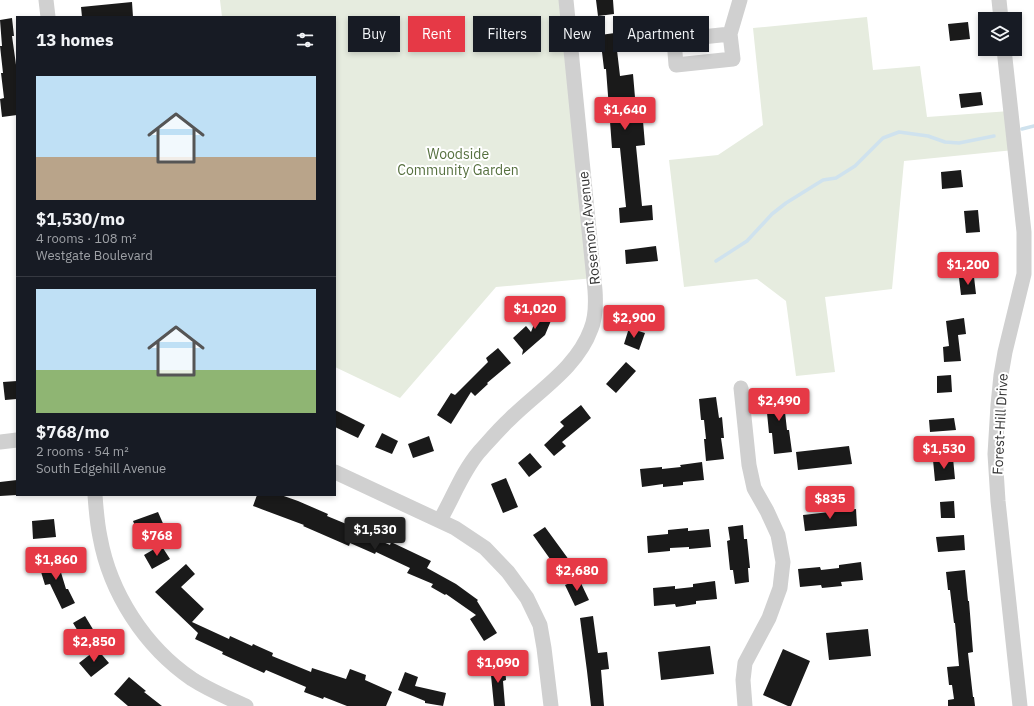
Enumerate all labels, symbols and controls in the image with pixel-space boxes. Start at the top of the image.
map controls [978,12,1022,56]
button: layers [978,12,1022,56]
chip: Buy [348,16,400,52]
chip: Rent [408,16,465,52]
chip: Filters [473,16,541,52]
chip: New [549,16,605,52]
chip: Apartment [613,16,709,52]
text: 13 homes [36,29,113,51]
icon: filters [294,29,316,51]
pin: $1,640 [592,97,658,131]
text: $1,640 [603,101,647,118]
icon: home [140,102,212,174]
park label: Woodside Community Garden [397,145,519,179]
street label: Rosemont Avenue [574,170,604,286]
text: $1,530/mo [36,208,125,230]
text: 4 rooms · 108 m² [36,230,137,247]
text: Westgate Boulevard [36,247,153,264]
pin: $1,200 [935,252,1001,286]
text: $1,200 [946,256,990,273]
pin: $1,020 [502,296,568,330]
text: $1,020 [513,300,557,317]
pin: $2,900 [601,305,667,339]
text: $2,900 [612,309,656,326]
icon: home [140,315,212,387]
street label: Forest-Hill Drive [988,372,1012,475]
pin: $2,490 [746,388,812,422]
text: $2,490 [757,392,801,409]
text: $768/mo [36,421,109,443]
pin: $1,530 [911,436,977,470]
text: $1,530 [922,440,966,457]
text: 2 rooms · 54 m² [36,443,129,460]
text: South Edgehill Avenue [36,460,166,477]
pin: $835 [806,486,854,520]
text: $835 [814,490,846,507]
pin: $1,530 [342,517,408,551]
text: $1,530 [353,521,397,538]
pin: $768 [133,523,181,557]
text: $768 [141,527,173,544]
pin: $1,860 [23,547,89,581]
text: $1,860 [34,551,78,568]
pin: $2,680 [544,558,610,592]
text: $2,680 [555,562,599,579]
pin: $2,850 [61,629,127,663]
text: $2,850 [72,633,116,650]
pin: $1,090 [465,650,531,684]
text: $1,090 [476,654,520,671]

